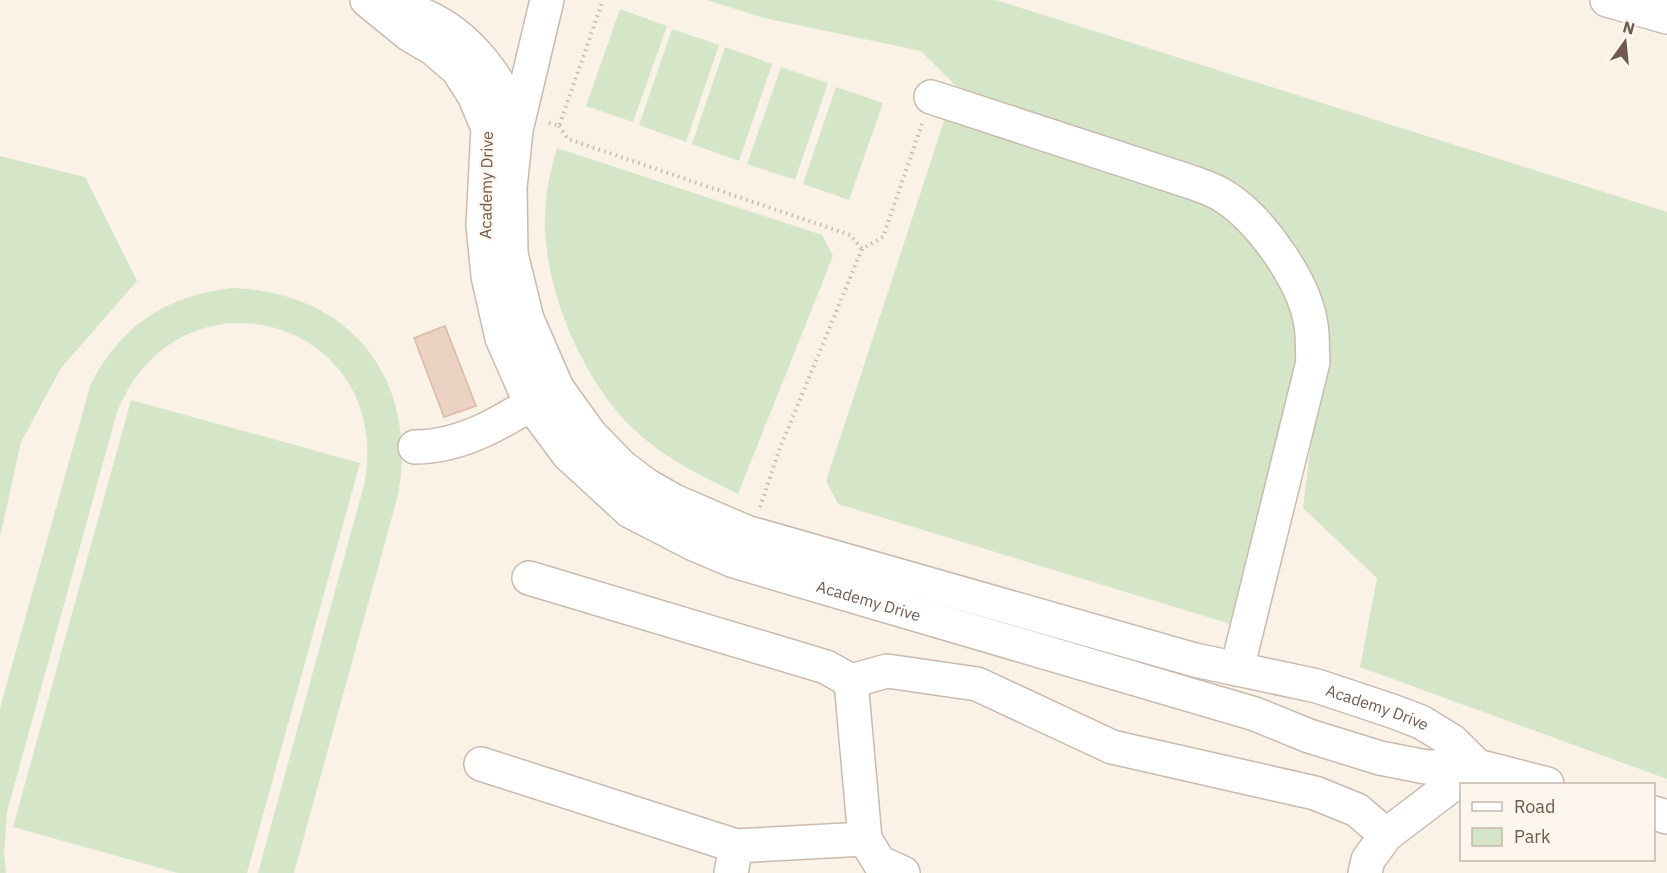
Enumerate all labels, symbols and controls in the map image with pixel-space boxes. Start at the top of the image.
north arrow [1595,12,1655,72]
text: N [1621,16,1637,39]
street label: Academy Drive [475,131,497,239]
street label: Academy Drive [814,576,923,625]
street label: Academy Drive [1323,680,1433,735]
legend [1460,783,1655,861]
text: Road [1514,795,1555,818]
text: Park [1514,825,1551,848]

